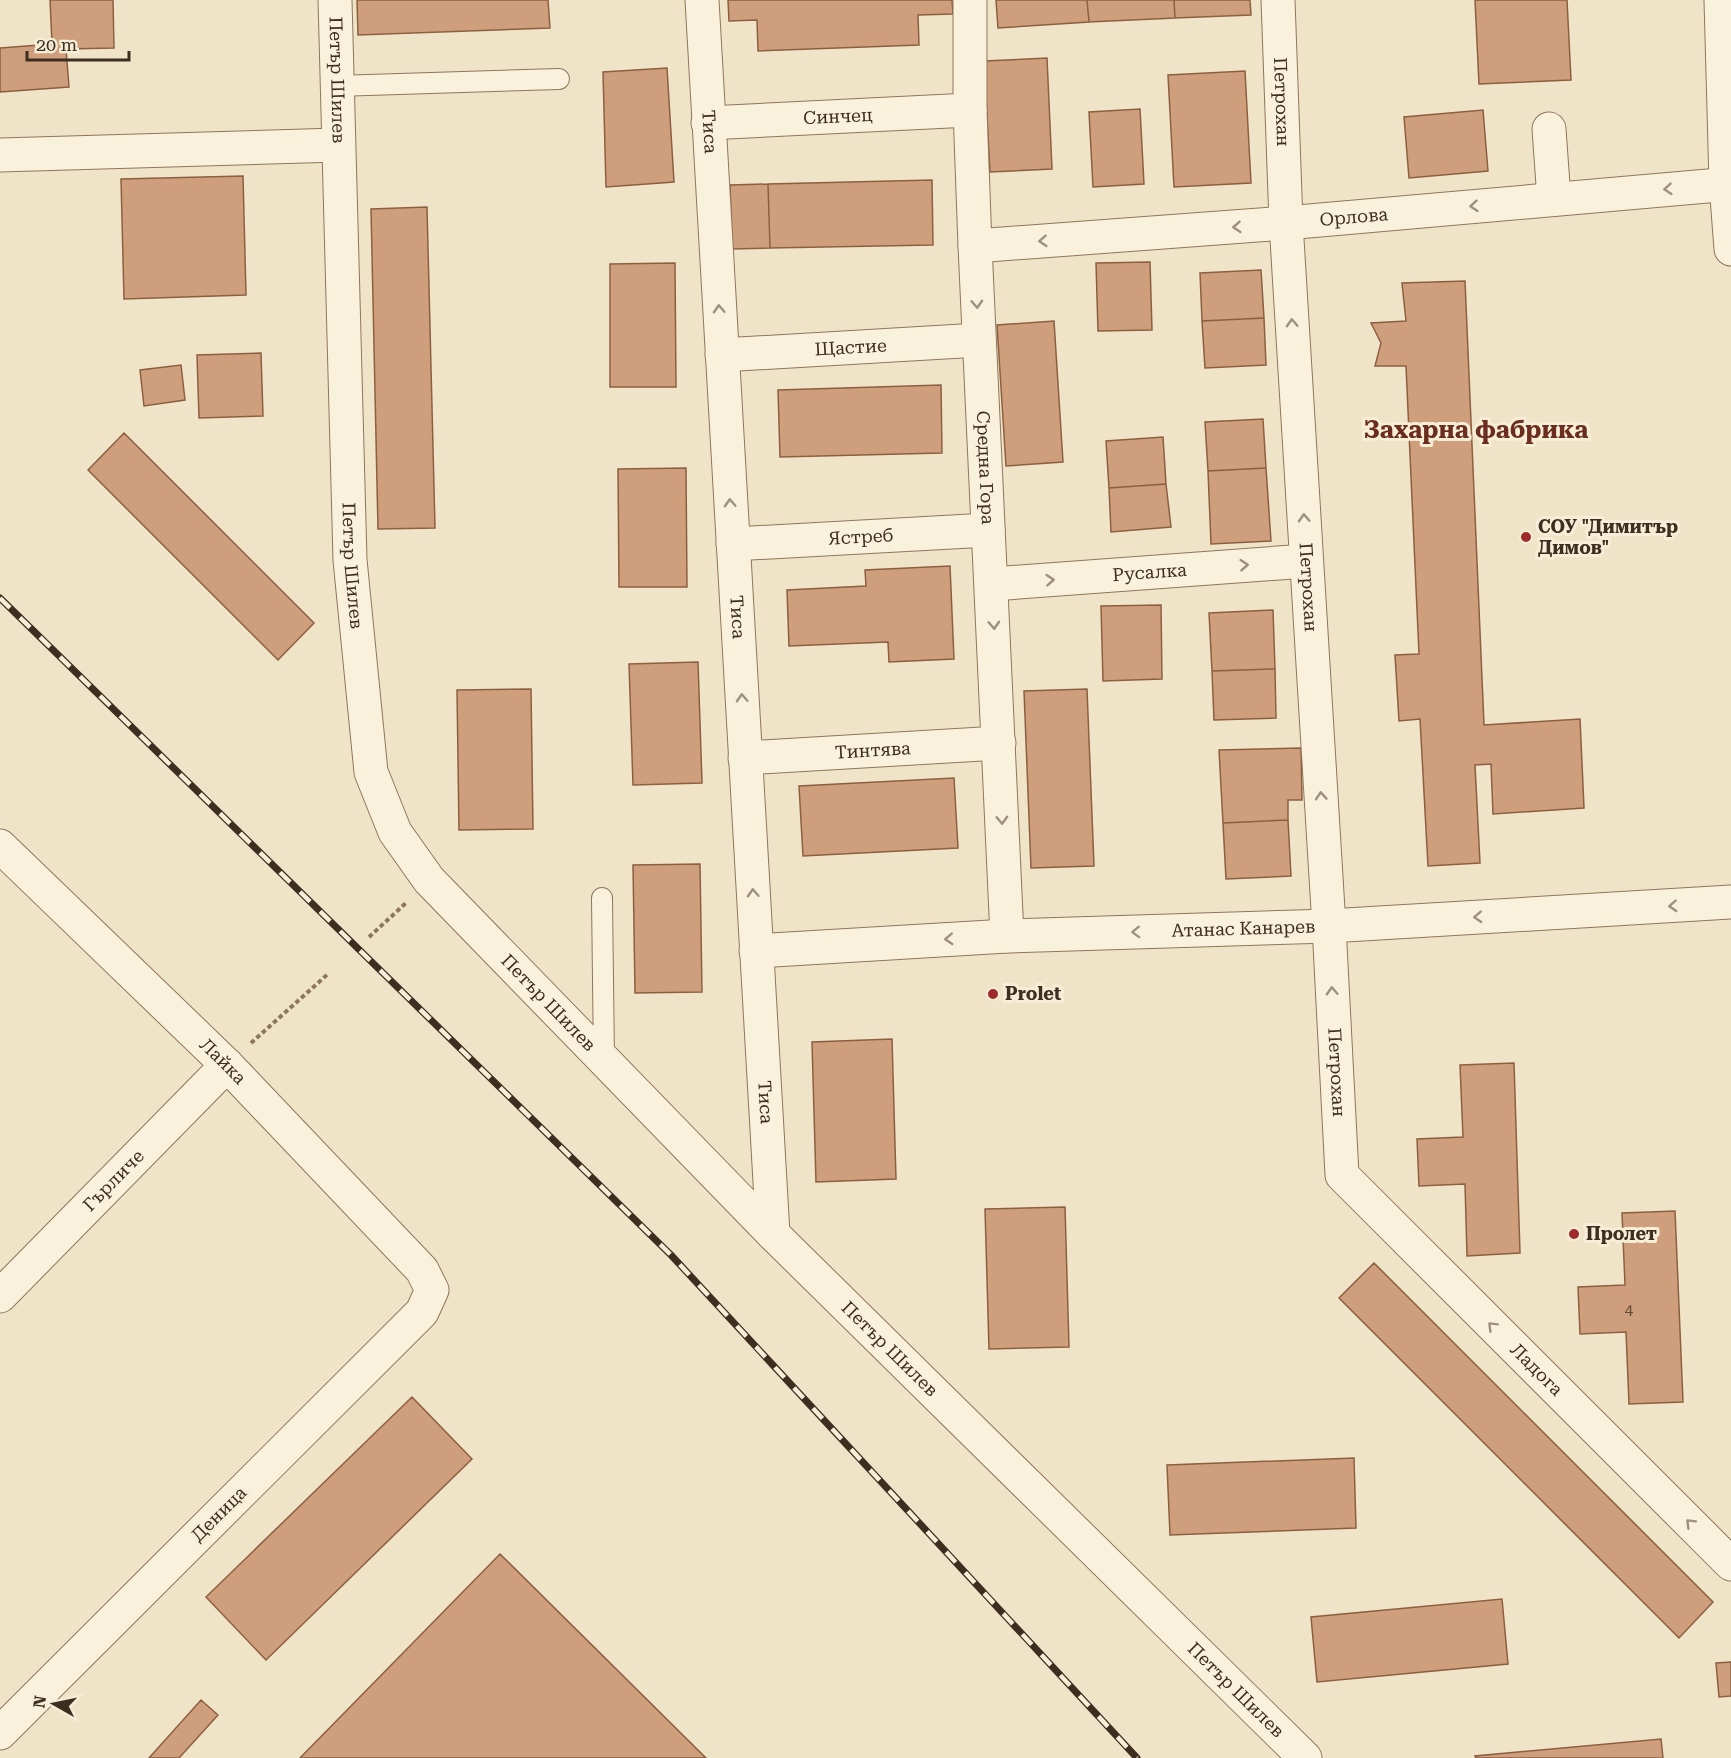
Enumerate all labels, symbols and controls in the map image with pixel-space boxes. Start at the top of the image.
street label: Петър Шилев [325,16,350,144]
scale bar [27,24,129,62]
text: 20 m [36,34,77,55]
street label: Петрохан [1270,57,1294,147]
street label: Синчец [803,104,873,128]
street label: Тиса [698,109,722,154]
one-way arrow [1663,182,1672,195]
one-way arrow [1469,199,1478,212]
street label: Орлова [1319,203,1389,230]
one-way arrow [1233,220,1242,233]
one-way arrow [1038,234,1047,247]
one-way arrow [971,300,984,309]
one-way arrow [713,304,726,313]
one-way arrow [1286,319,1299,328]
street label: Щастие [814,334,888,360]
street label: Средна Гора [973,410,999,525]
district label: Захарна фабрика [1364,416,1588,444]
one-way arrow [724,499,737,508]
street label: Петър Шилев [338,502,368,630]
one-way arrow [1297,513,1310,522]
place label: СОУ "Димитър Димов" [1538,516,1678,558]
street label: Ястреб [828,524,894,549]
marker: СОУ "Димитър Димов" [1519,530,1533,544]
street label: Петрохан [1296,542,1322,633]
street label: Русалка [1112,559,1188,585]
one-way arrow [1240,559,1249,572]
one-way arrow [1045,574,1055,587]
street label: Тиса [726,595,750,640]
one-way arrow [987,620,1000,629]
one-way arrow [735,694,748,703]
street label: Тинтява [834,737,912,763]
one-way arrow [1314,792,1327,801]
one-way arrow [996,815,1009,824]
one-way arrow [746,888,759,897]
one-way arrow [1668,899,1677,912]
one-way arrow [1473,910,1482,923]
street label: Атанас Канарев [1171,915,1316,941]
one-way arrow [1132,925,1141,938]
one-way arrow [944,933,953,946]
street label: Петър Шилев [497,950,600,1055]
place label: Prolet [1005,983,1061,1004]
one-way arrow [1326,986,1339,995]
marker: Prolet [986,987,1000,1001]
street label: Петрохан [1324,1027,1350,1118]
street label: Лайка [196,1034,251,1089]
street label: Тиса [754,1080,778,1125]
street label: Гърличе [78,1145,148,1215]
place label: Пролет [1586,1223,1657,1244]
marker: Пролет [1567,1227,1581,1241]
street label: Петър Шилев [837,1297,943,1401]
house number: 4 [1625,1301,1634,1319]
one-way arrow [1489,1322,1500,1333]
street label: Ладога [1507,1339,1568,1400]
street label: Деница [187,1482,251,1546]
one-way arrow [1686,1519,1696,1530]
street label: Петър Шилев [1184,1638,1289,1742]
north arrow [24,1674,84,1734]
text: N [29,1694,50,1709]

